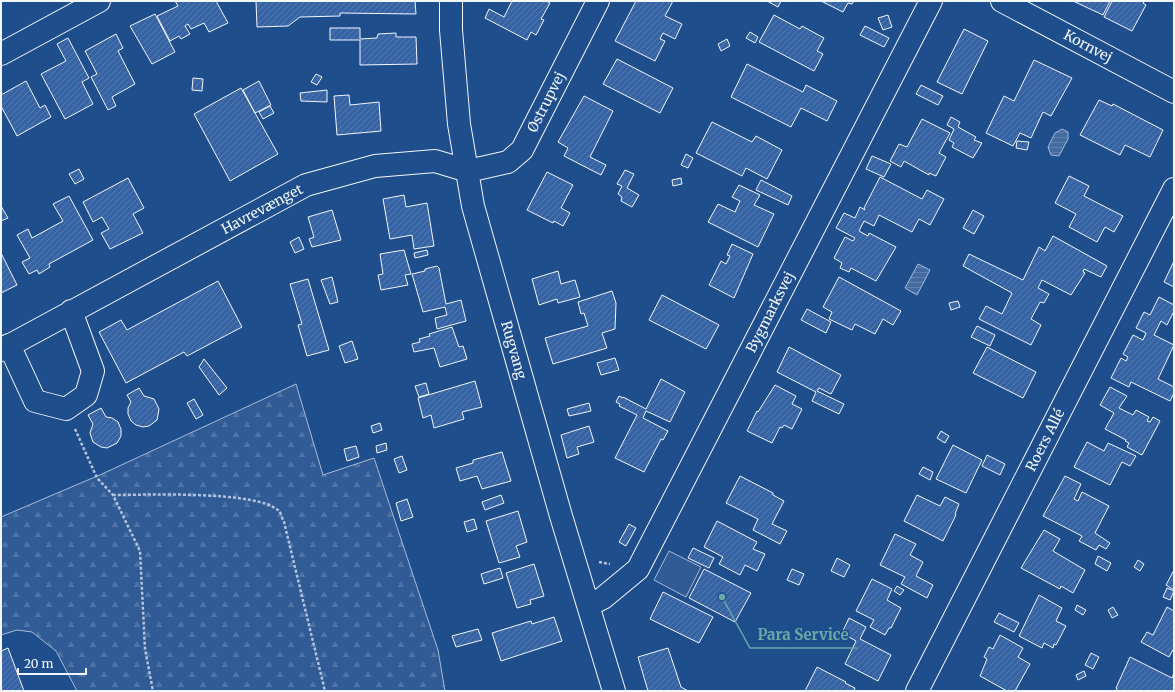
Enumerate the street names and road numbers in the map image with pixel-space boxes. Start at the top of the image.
street label: Kornvej [1061,26,1115,66]
street label: Østrupvej [523,69,569,135]
street label: Havrevænget [218,180,306,238]
street label: Bygmarksvej [742,268,798,356]
street label: Rugvang [497,319,531,382]
street label: Roers Allé [1022,406,1068,474]

